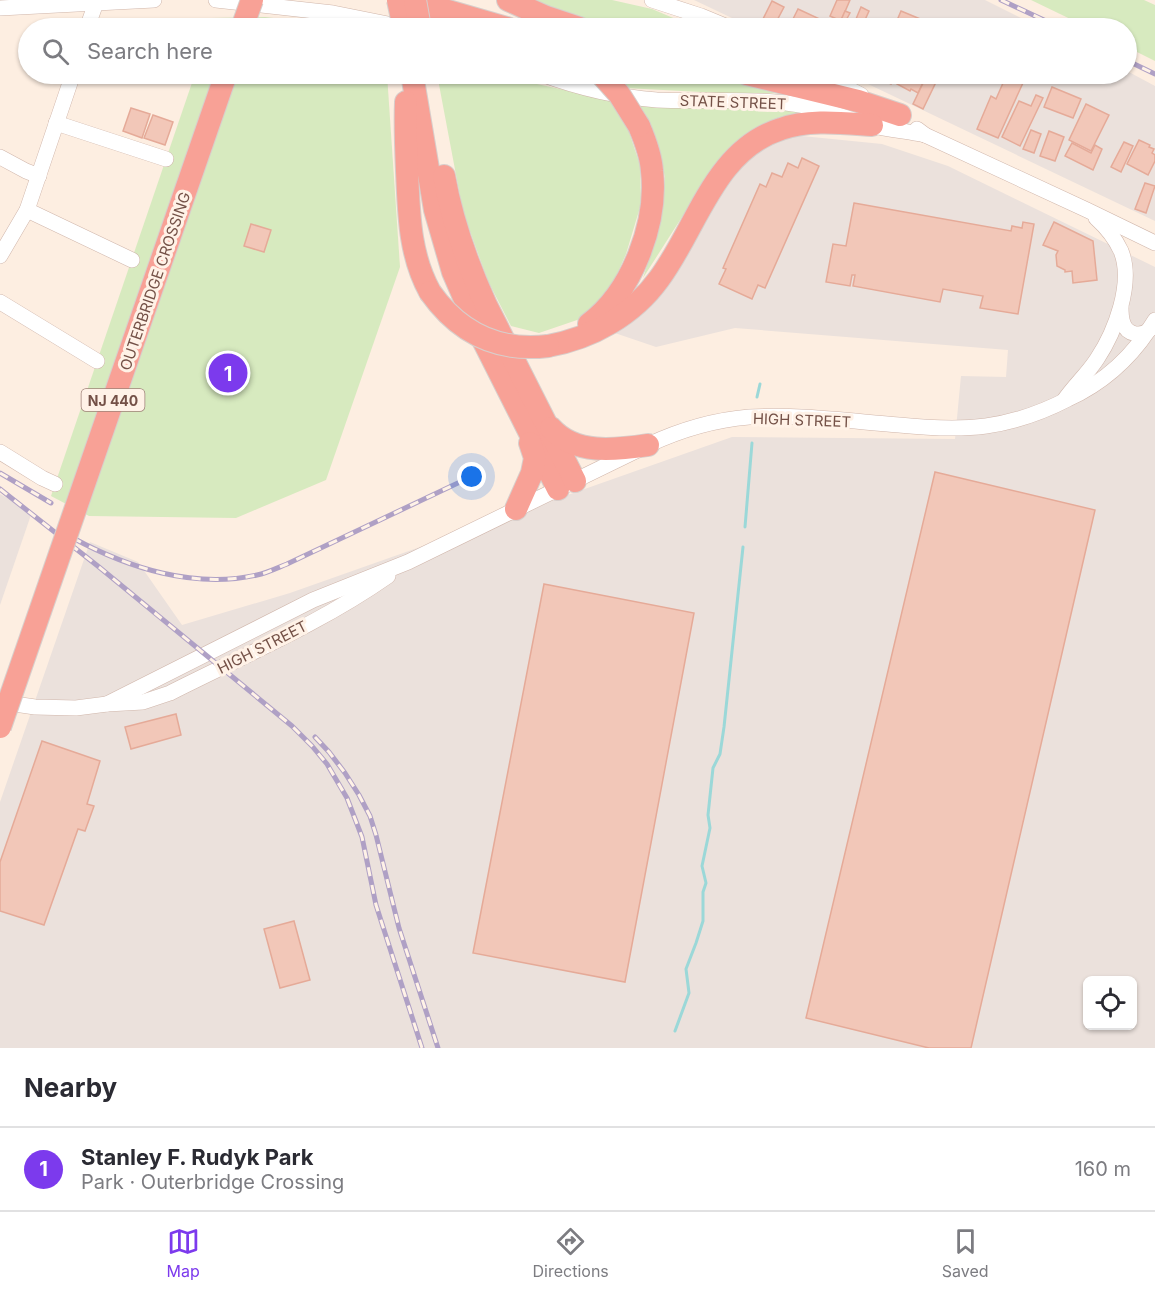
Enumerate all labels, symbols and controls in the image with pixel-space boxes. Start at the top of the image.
search box [18,18,1137,84]
icon: search [39,35,72,68]
text: Search here [87,38,213,64]
street label: STATE STREET [679,91,787,113]
street label: OUTERBRIDGE CROSSING [115,189,195,373]
pin: 1 [208,350,248,395]
road number: NJ 440 [82,389,144,411]
street label: HIGH STREET [752,409,852,431]
your location [457,462,486,491]
street label: HIGH STREET [214,616,310,678]
map controls [1083,976,1137,1030]
button: locate [1083,976,1137,1030]
text: Nearby [24,1072,117,1103]
text: Stanley F. Rudyk Park [81,1144,314,1170]
text: 1 [39,1157,48,1181]
text: 160 m [1075,1157,1131,1181]
text: Park · Outerbridge Crossing [81,1170,344,1194]
tab: Map [166,1225,200,1281]
tab: Directions [533,1225,609,1281]
tab: Saved [942,1225,989,1281]

